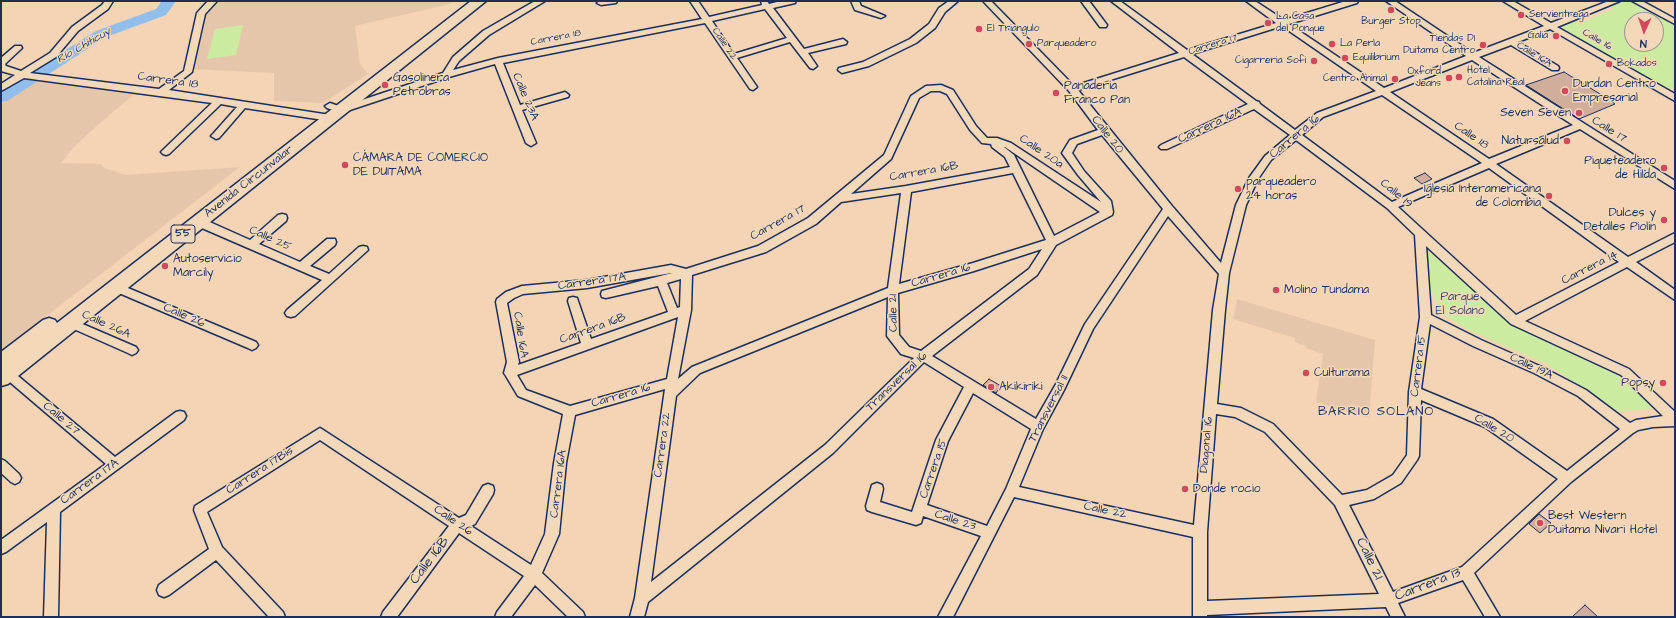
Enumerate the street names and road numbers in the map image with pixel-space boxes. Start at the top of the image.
street label: Calle 22 [709,26,739,62]
street label: Carrera 18 [530,27,582,49]
street label: Calle 16 [1580,27,1614,53]
street label: Carrera 17 [1187,32,1239,58]
street label: Calle 16A [1514,40,1554,70]
street label: Carrera 18 [137,70,199,92]
street label: Calle 23A [509,71,541,123]
street label: Carrera 16A [1176,105,1244,147]
street label: Carrera 16 [1267,112,1323,162]
street label: Calle 20 [1088,113,1126,157]
street label: Calle 17 [1589,114,1629,146]
street label: Calle 18 [1451,119,1491,153]
street label: Calle 20a [1016,132,1066,172]
street label: Avenida Circunvalar [202,143,296,221]
street label: Carrera 16B [889,159,959,185]
street label: Calle 19 [1377,176,1415,212]
street label: Carrera 17 [748,202,808,244]
street label: Calle 25 [247,223,293,255]
road number: 55 [171,225,195,243]
street label: Carrera 14 [1559,248,1621,288]
street label: Carrera 16 [910,261,972,291]
street label: Carrera 17A [557,270,627,294]
street label: Calle 21 [886,294,902,332]
street label: Calle 26 [161,301,207,331]
street label: Calle 26A [79,308,133,342]
street label: Carrera 16B [558,310,628,348]
street label: Calle 16A [509,311,531,359]
street label: Carrera 15 [1408,334,1430,398]
street label: Transversal 16 [863,349,931,415]
street label: Calle 19A [1507,351,1555,383]
street label: Transversal 11 [1026,373,1072,445]
street label: Carrera 16 [590,381,652,411]
street label: Calle 27 [40,399,82,439]
street label: Calle 20 [1471,411,1517,447]
street label: Carrera 22 [651,412,675,478]
street label: Diagonal 16 [1197,416,1217,474]
street label: Carrera 15 [917,437,951,501]
street label: Carrera 17Bis [224,444,296,498]
street label: Carrera 16A [548,449,570,519]
street label: Carrera 17A [58,456,122,508]
street label: Calle 22 [1082,499,1128,523]
street label: Calle 26 [431,503,475,539]
street label: Calle 23 [932,508,978,534]
street label: Calle 16B [407,534,453,588]
street label: Calle 21 [1352,535,1386,583]
street label: Carrera 13 [1393,565,1463,605]

